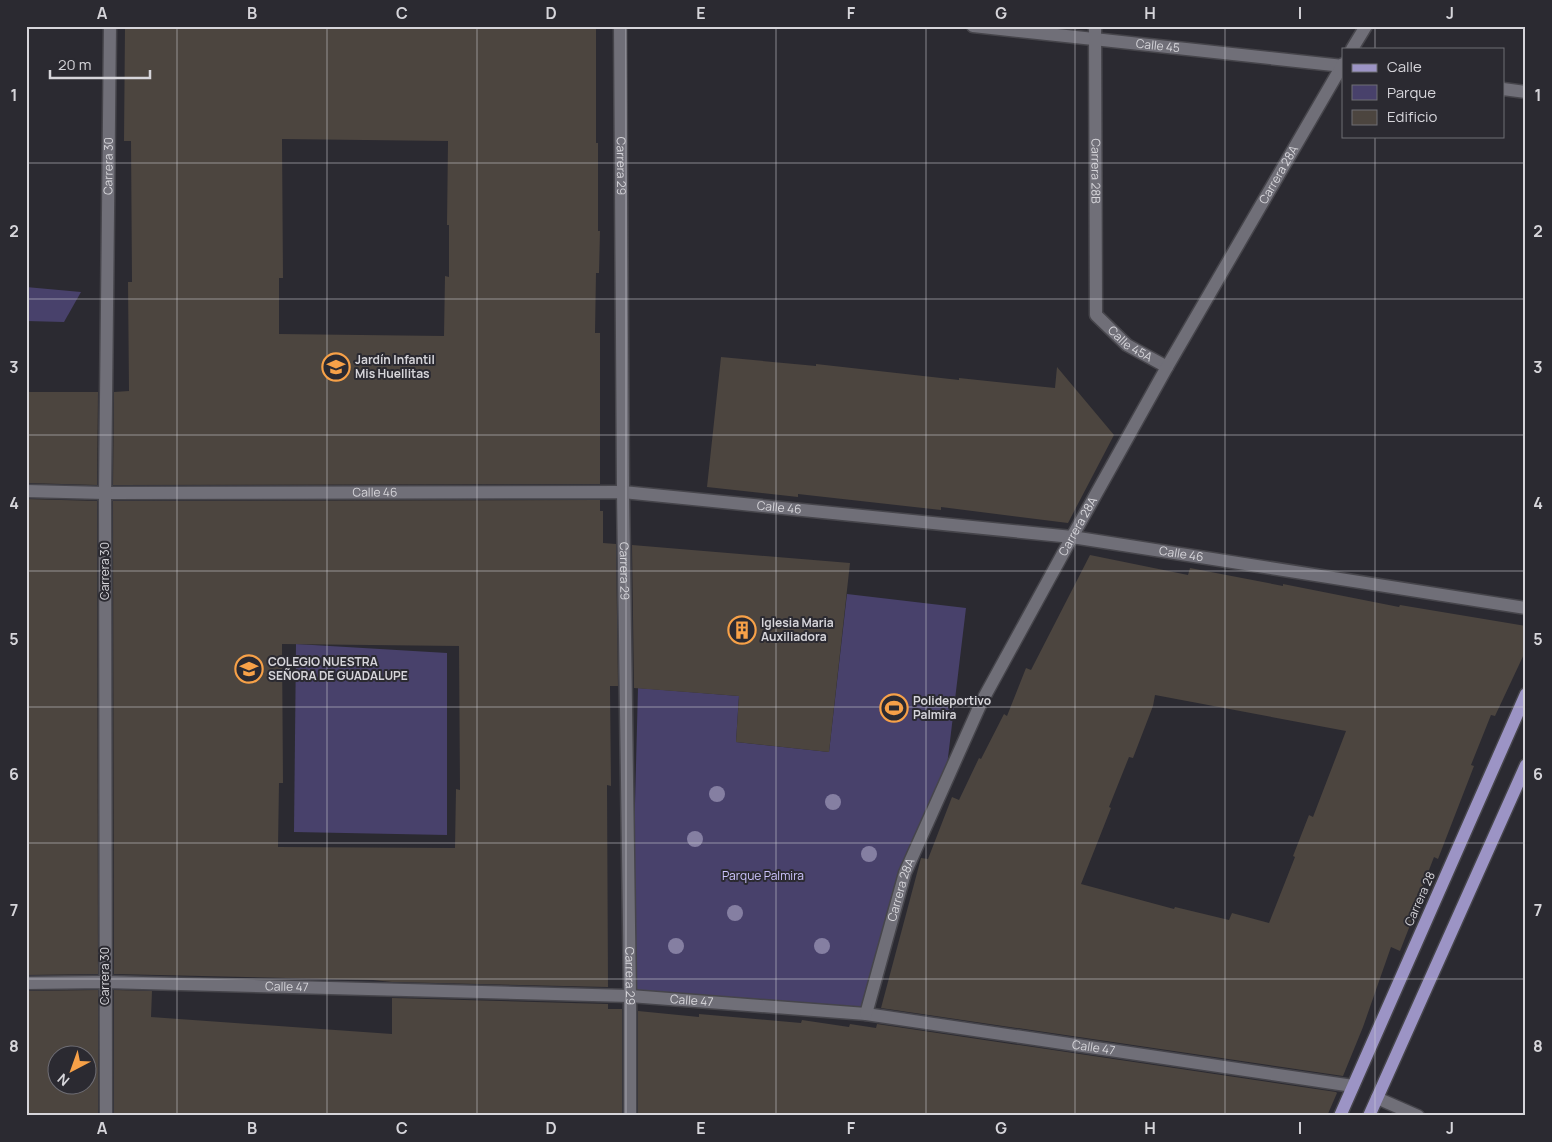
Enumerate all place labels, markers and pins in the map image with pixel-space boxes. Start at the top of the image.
place label: Jardín Infantil Mis Huellitas [355,351,435,382]
school or university icon: Jardín Infantil Mis Huellitas [321,352,351,382]
place label: Iglesia Maria Auxiliadora [761,614,834,645]
building icon: Iglesia Maria Auxiliadora [727,615,757,645]
place label: COLEGIO NUESTRA SEÑORA DE GUADALUPE [268,653,408,684]
school or university icon: COLEGIO NUESTRA SEÑORA DE GUADALUPE [234,654,264,684]
place label: Polideportivo Palmira [913,692,991,723]
sports icon: Polideportivo Palmira [879,693,909,723]

